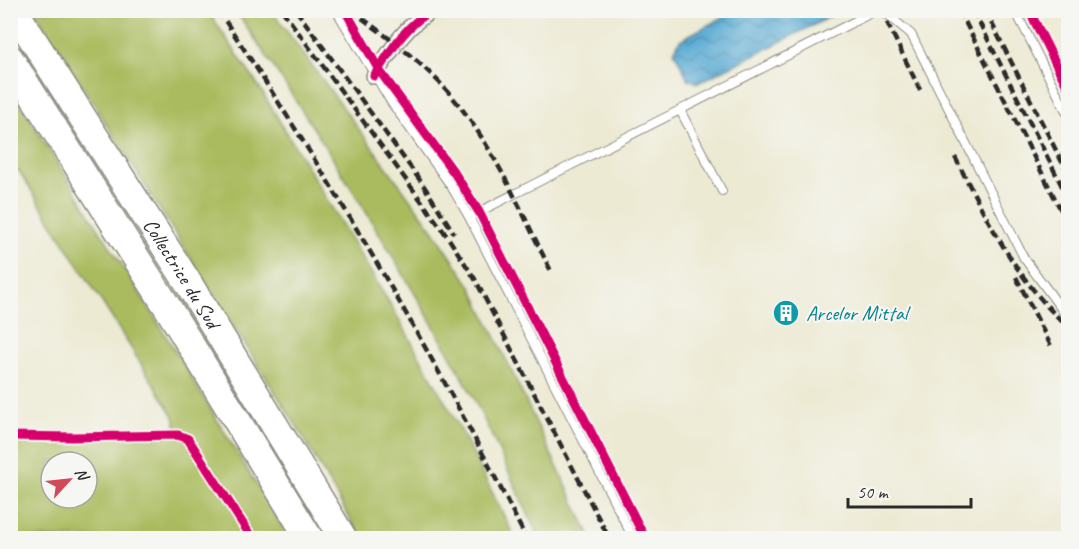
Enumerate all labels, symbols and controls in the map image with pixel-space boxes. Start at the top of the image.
street label: Collectrice du Sud [137,213,227,336]
building icon: Arcelor Mittal [771,298,801,328]
place label: Arcelor Mittal [806,300,911,326]
north arrow [39,450,99,510]
text: N [70,465,94,485]
scale bar [848,471,971,509]
text: 50 m [857,481,890,503]

